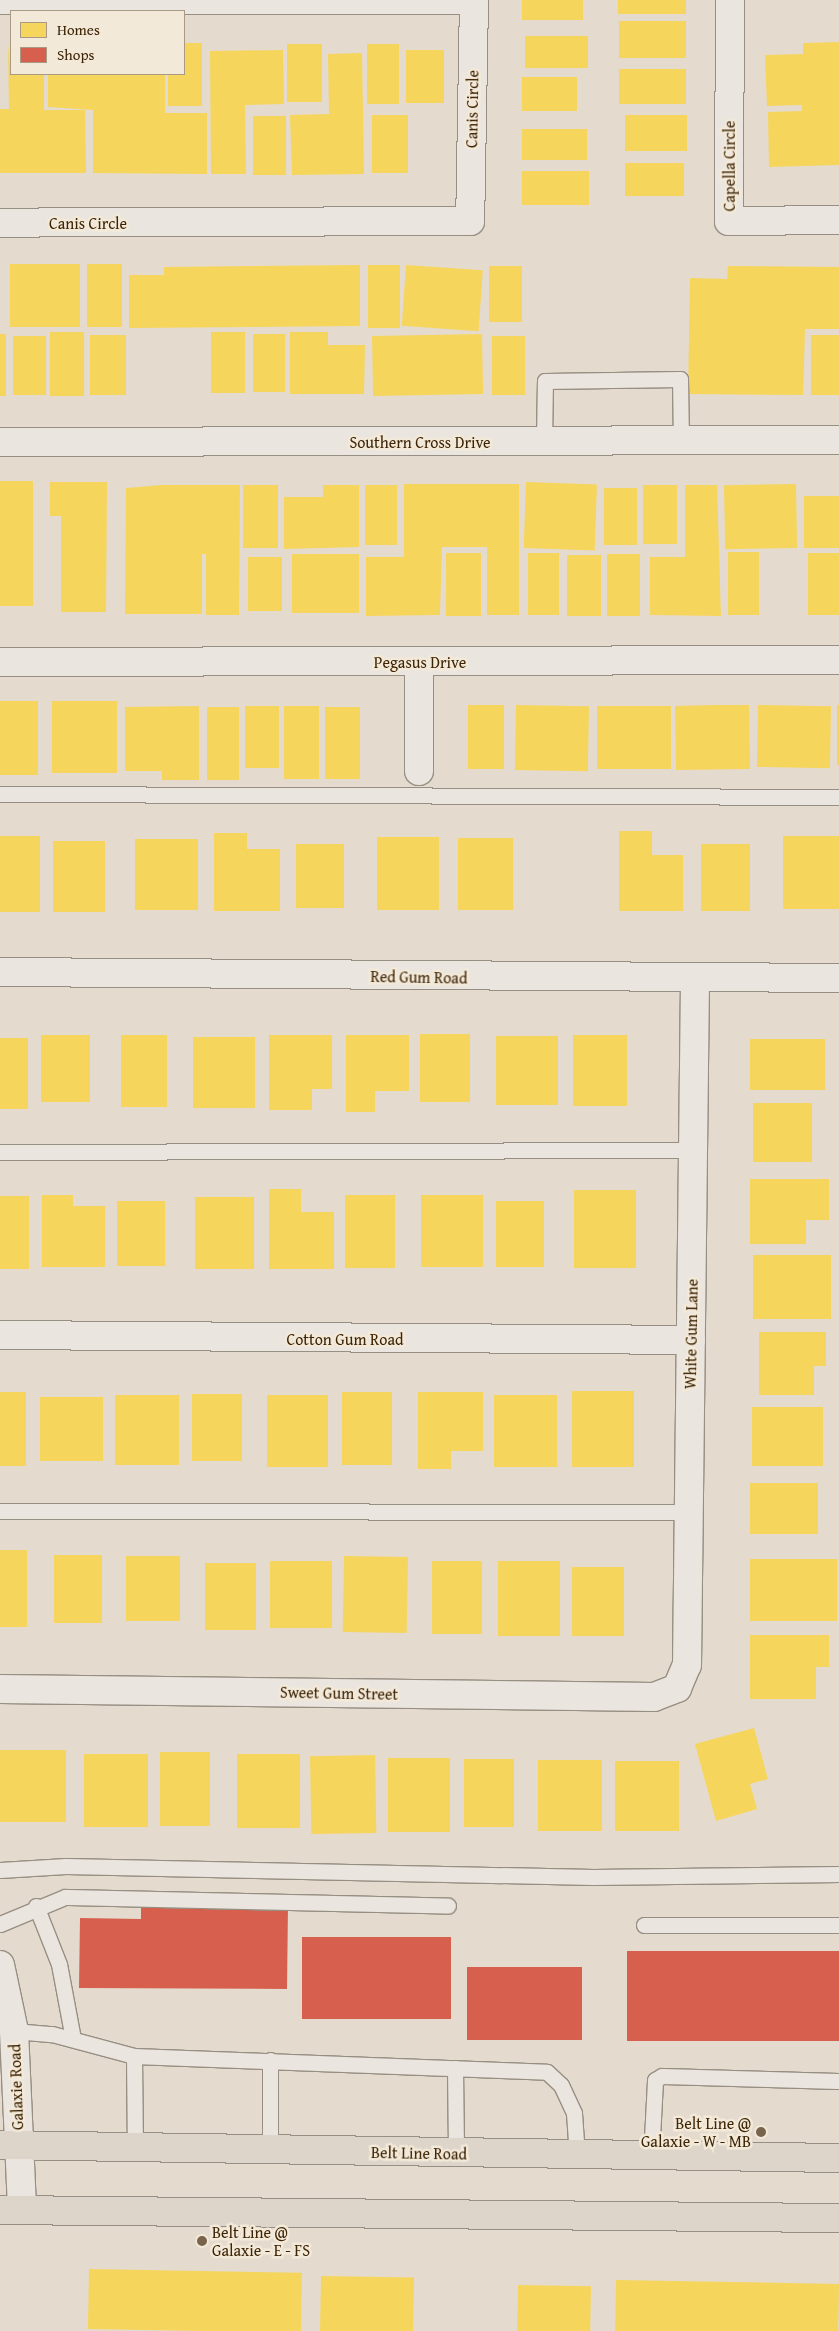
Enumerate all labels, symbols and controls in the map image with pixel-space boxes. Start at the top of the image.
legend [10,10,185,75]
text: Homes [57,19,100,40]
text: Shops [57,44,94,65]
street label: Canis Circle [462,70,482,148]
street label: Capella Circle [719,121,739,211]
street label: Canis Circle [49,213,127,233]
street label: Southern Cross Drive [349,432,491,452]
street label: Pegasus Drive [374,652,466,672]
street label: Red Gum Road [370,967,468,987]
street label: White Gum Lane [680,1279,702,1389]
street label: Cotton Gum Road [287,1329,403,1349]
street label: Sweet Gum Street [280,1682,398,1704]
street label: Galaxie Road [5,2044,27,2130]
place label: Belt Line @ Galaxie - W - MB [641,2113,751,2151]
marker: Belt Line @ Galaxie - W - MB [755,2126,767,2138]
street label: Belt Line Road [371,2143,467,2163]
place label: Belt Line @ Galaxie - E - FS [212,2222,310,2260]
marker: Belt Line @ Galaxie - E - FS [196,2235,208,2247]

